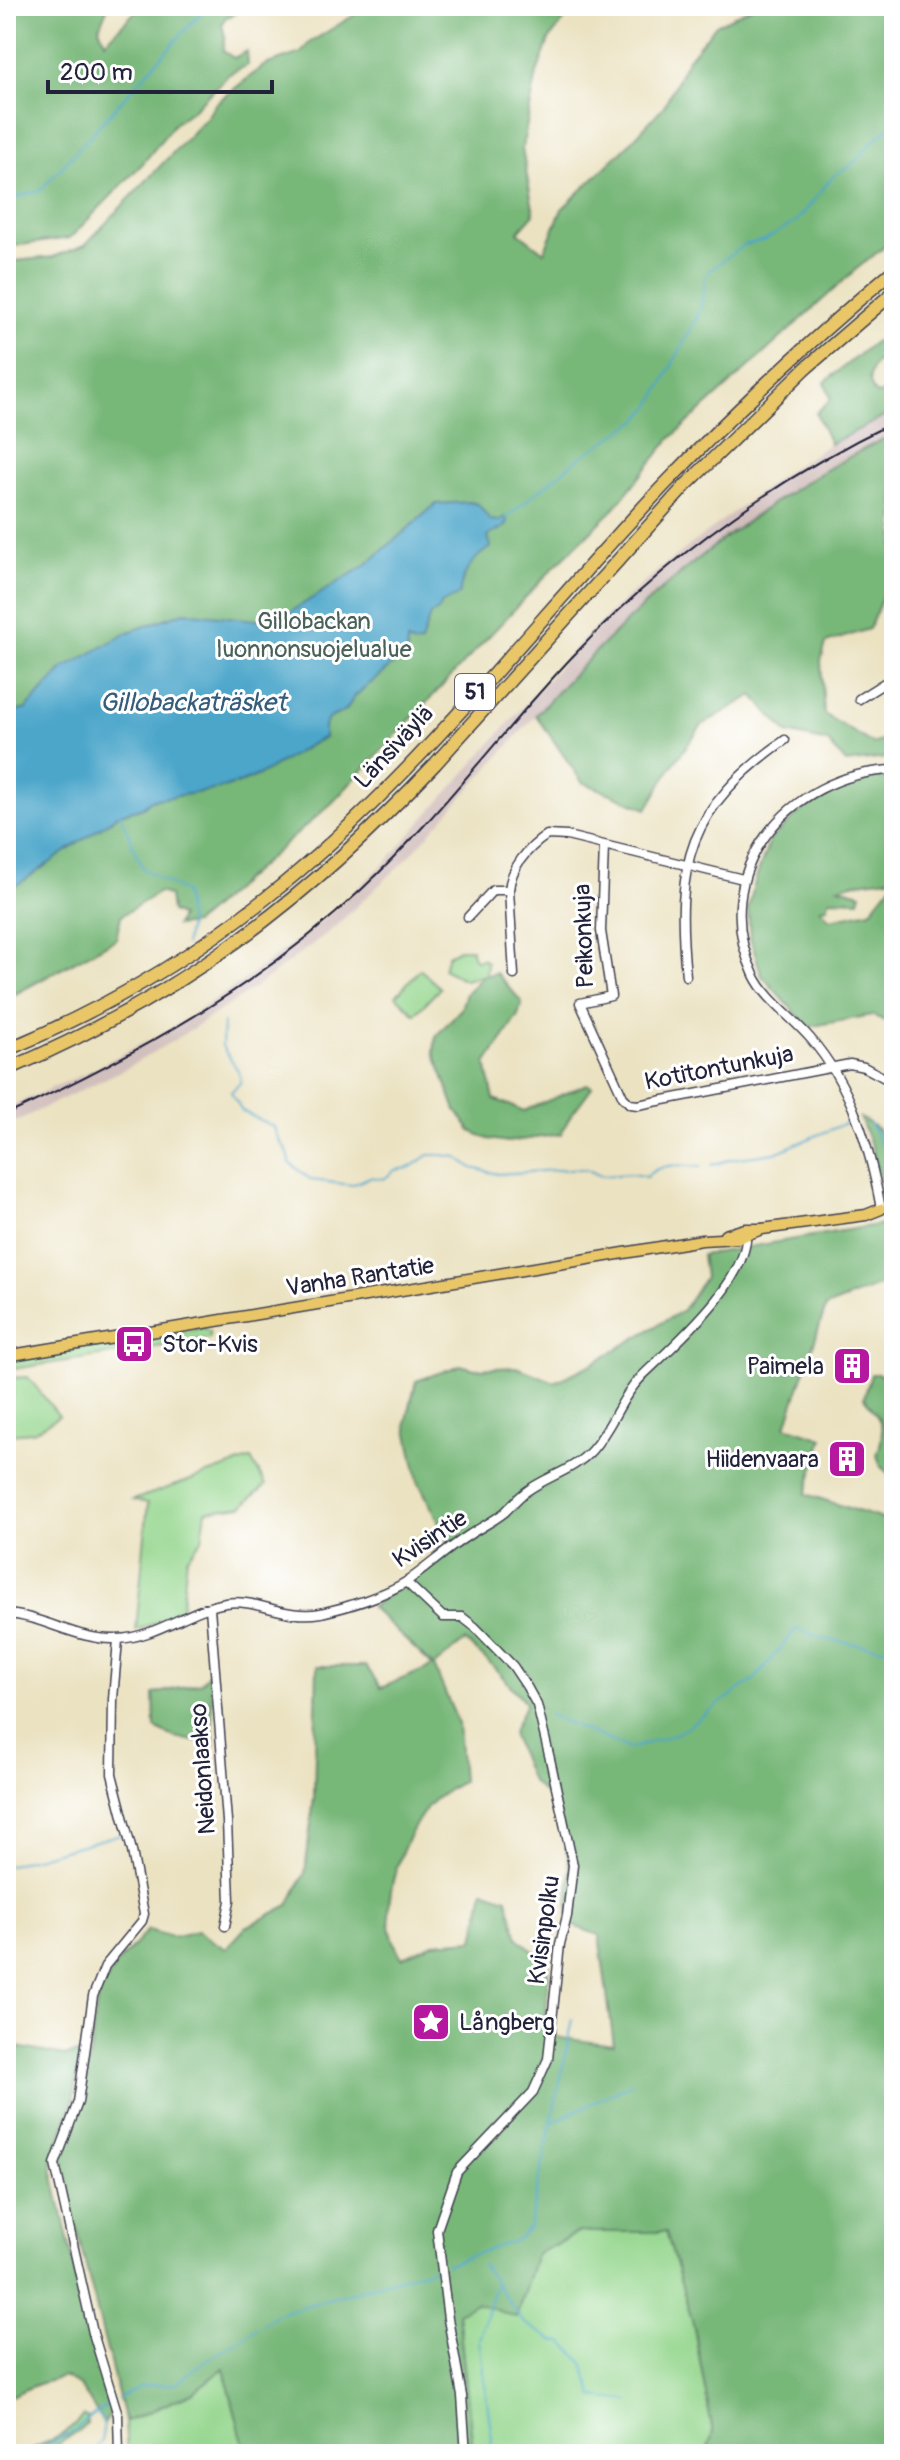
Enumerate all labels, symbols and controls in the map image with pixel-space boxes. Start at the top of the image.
scale bar [48,44,272,94]
text: 200 m [60,58,133,87]
park label: Gillobackan luonnonsuojelualue [217,607,412,664]
road number: 51 [455,674,495,710]
water label: Gillobackaträsket [100,687,289,719]
street label: Länsiväylä [348,699,440,795]
street label: Peikonkuja [568,883,600,989]
street label: Kotitontunkuja [642,1039,796,1097]
street label: Vanha Rantatie [284,1251,436,1303]
bus stop icon: Stor-Kvis [113,1323,155,1365]
place label: Stor-Kvis [162,1330,258,1359]
building icon: Paimela [831,1345,873,1387]
place label: Paimela [747,1352,824,1381]
building icon: Hiidenvaara [826,1438,868,1480]
place label: Hiidenvaara [705,1445,819,1474]
street label: Kvisintie [387,1504,473,1574]
street label: Neidonlaakso [184,1702,222,1836]
street label: Kvisinpolku [522,1874,566,1986]
place icon: Långberg [410,2001,452,2043]
place label: Långberg [459,2008,555,2037]

